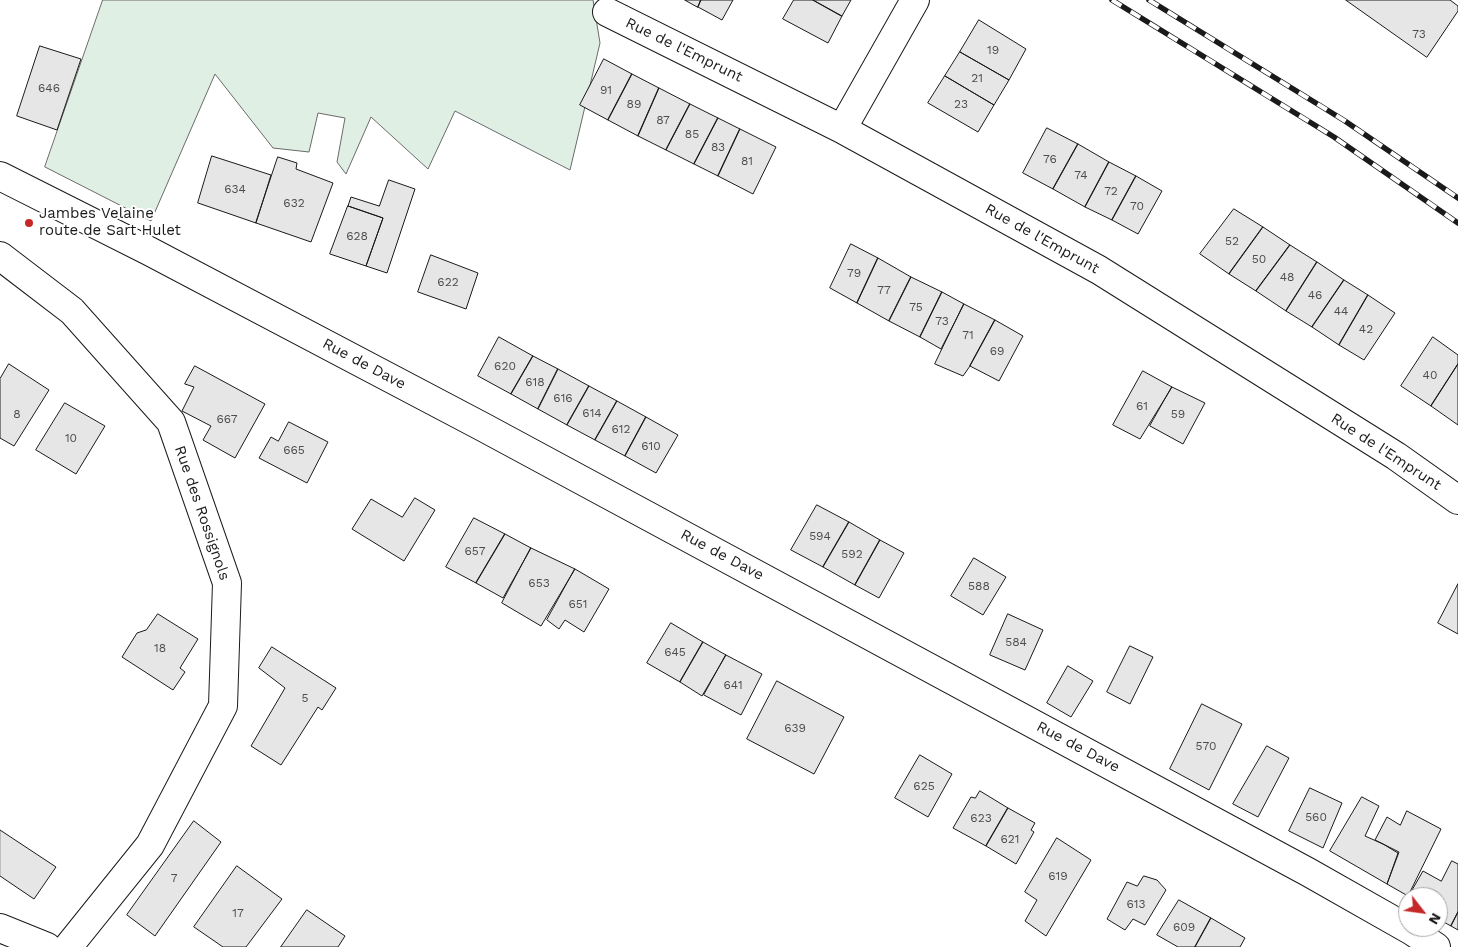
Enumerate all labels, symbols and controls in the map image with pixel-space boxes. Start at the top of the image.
street label: Rue de l'Emprunt [623,14,745,86]
house number: 73 [1412,27,1426,41]
house number: 19 [987,43,999,57]
house number: 21 [971,71,983,85]
house number: 646 [38,81,60,95]
house number: 91 [600,83,612,97]
house number: 89 [627,97,641,111]
house number: 23 [954,97,968,111]
house number: 87 [656,113,670,127]
house number: 85 [685,127,699,141]
house number: 83 [711,140,725,154]
house number: 76 [1043,152,1057,166]
house number: 81 [741,154,753,168]
house number: 74 [1074,168,1088,182]
house number: 634 [224,182,246,196]
house number: 72 [1104,184,1118,198]
house number: 632 [283,196,305,210]
house number: 70 [1130,199,1144,213]
street label: Rue de l'Emprunt [982,200,1102,278]
place label: Jambes Velaine route de Sart Hulet [39,205,181,240]
marker: Jambes Velaine route de Sart Hulet [23,217,35,229]
house number: 628 [346,229,368,243]
house number: 52 [1225,234,1239,248]
house number: 50 [1252,252,1266,266]
house number: 79 [847,266,861,280]
house number: 48 [1280,270,1294,284]
house number: 622 [437,275,459,289]
house number: 77 [877,283,891,297]
house number: 46 [1308,288,1322,302]
house number: 75 [909,300,923,314]
house number: 44 [1334,304,1348,318]
house number: 73 [935,314,949,328]
house number: 42 [1359,322,1373,336]
house number: 71 [962,328,974,342]
street label: Rue de Dave [319,335,409,393]
house number: 69 [990,344,1004,358]
house number: 620 [494,359,516,373]
house number: 40 [1423,368,1437,382]
house number: 618 [525,375,545,389]
house number: 616 [553,391,573,405]
house number: 61 [1136,399,1148,413]
house number: 614 [582,406,602,420]
house number: 8 [13,407,21,421]
house number: 59 [1171,407,1185,421]
street label: Rue de l'Emprunt [1327,410,1445,494]
house number: 667 [216,412,238,426]
house number: 612 [612,422,630,436]
house number: 10 [65,431,77,445]
house number: 610 [641,439,661,453]
street label: Rue des Rossignols [171,443,233,583]
house number: 665 [283,443,305,457]
street label: Rue de Dave [677,526,767,584]
house number: 594 [809,529,831,543]
house number: 657 [464,544,486,558]
house number: 592 [841,547,863,561]
house number: 653 [528,576,550,590]
house number: 588 [968,579,990,593]
house number: 651 [569,597,587,611]
house number: 584 [1005,635,1027,649]
house number: 18 [154,641,166,655]
house number: 645 [664,645,686,659]
house number: 641 [723,678,743,692]
house number: 5 [302,691,308,705]
street label: Rue de Dave [1033,718,1123,776]
house number: 639 [784,721,806,735]
house number: 570 [1196,739,1216,753]
house number: 625 [913,779,935,793]
house number: 560 [1305,810,1327,824]
house number: 623 [970,811,992,825]
house number: 621 [1001,832,1019,846]
house number: 619 [1048,869,1068,883]
house number: 7 [171,871,177,885]
north arrow [1398,887,1448,937]
house number: 613 [1127,897,1145,911]
house number: 17 [232,906,244,920]
text: N [1426,911,1445,927]
house number: 609 [1173,920,1195,934]

